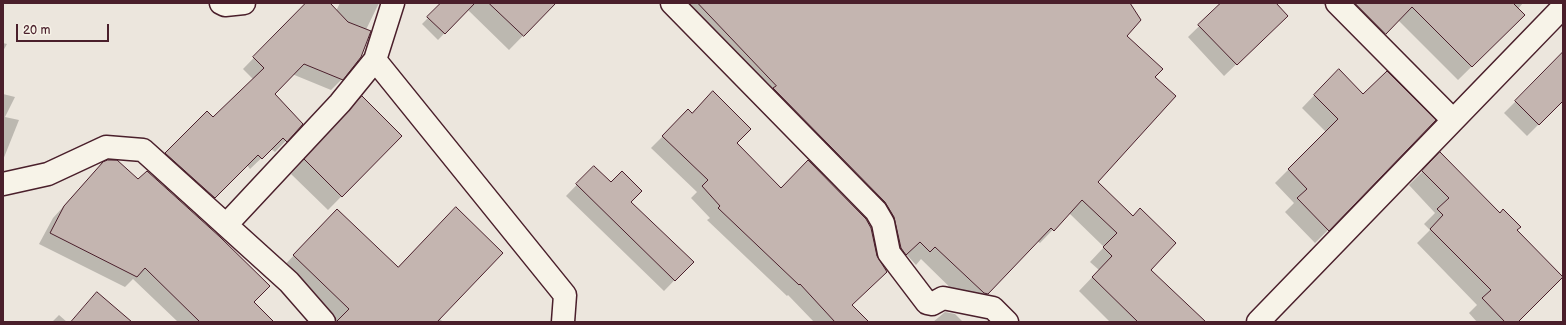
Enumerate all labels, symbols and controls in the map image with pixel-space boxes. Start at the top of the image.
scale bar [18,16,111,42]
text: 20 m [23,23,50,38]

